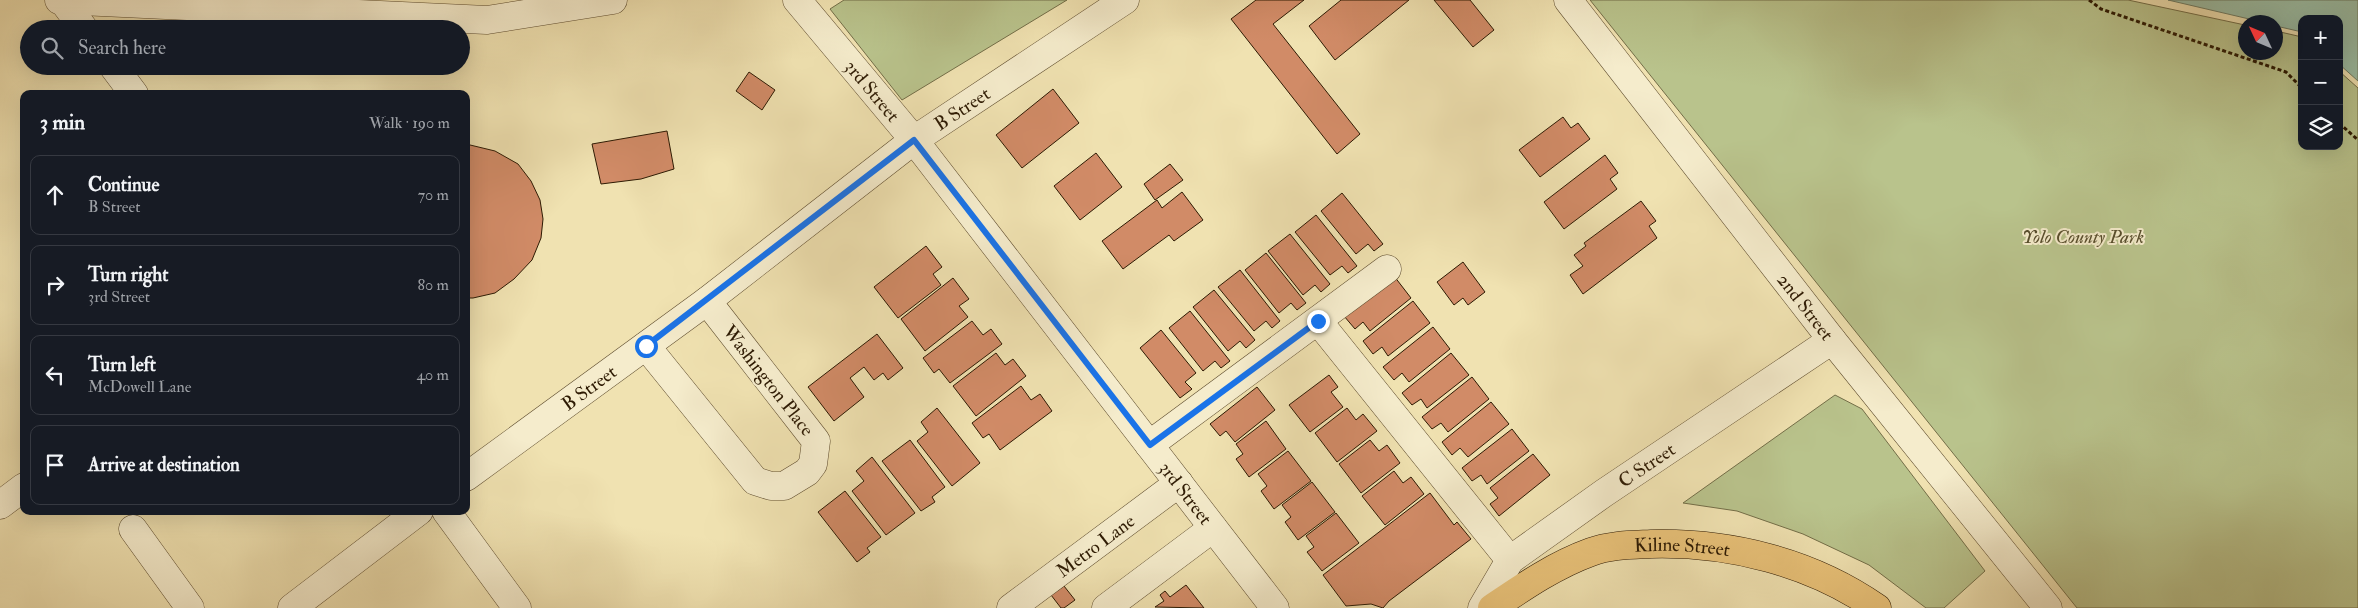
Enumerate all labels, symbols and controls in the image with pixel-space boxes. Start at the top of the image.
north arrow [2238,15,2283,60]
map controls [2298,15,2343,150]
button: + [2298,15,2343,60]
search box [20,20,470,75]
icon: search [38,34,66,62]
text: Search here [78,36,166,60]
street label: 3rd Street [839,55,905,127]
button: − [2298,60,2343,105]
street label: B Street [930,82,995,136]
button: layers [2298,105,2343,150]
text: 3 min [40,109,85,136]
text: Walk · 190 m [369,113,450,133]
text: Continue [88,173,159,197]
icon: ahead [41,181,69,209]
text: 70 m [418,185,449,205]
text: B Street [88,197,140,217]
park label: Yolo County Park [2022,225,2144,249]
text: Turn right [88,263,168,287]
street label: 2nd Street [1772,269,1839,345]
icon: right [41,271,69,299]
text: 80 m [418,275,449,295]
text: 3rd Street [88,287,150,307]
route end [1307,310,1330,333]
street label: Washington Place [717,319,819,441]
route start [635,335,658,358]
text: Turn left [88,353,156,377]
street label: B Street [557,360,622,416]
icon: left [41,361,69,389]
text: 40 m [416,365,449,385]
text: McDowell Lane [88,377,191,397]
street label: C Street [1614,438,1680,493]
icon: arrive [41,451,69,479]
text: Arrive at destination [88,453,240,477]
street label: 3rd Street [1153,457,1217,530]
street label: Metro Lane [1052,509,1140,583]
street label: Kiline Street [1634,533,1732,562]

